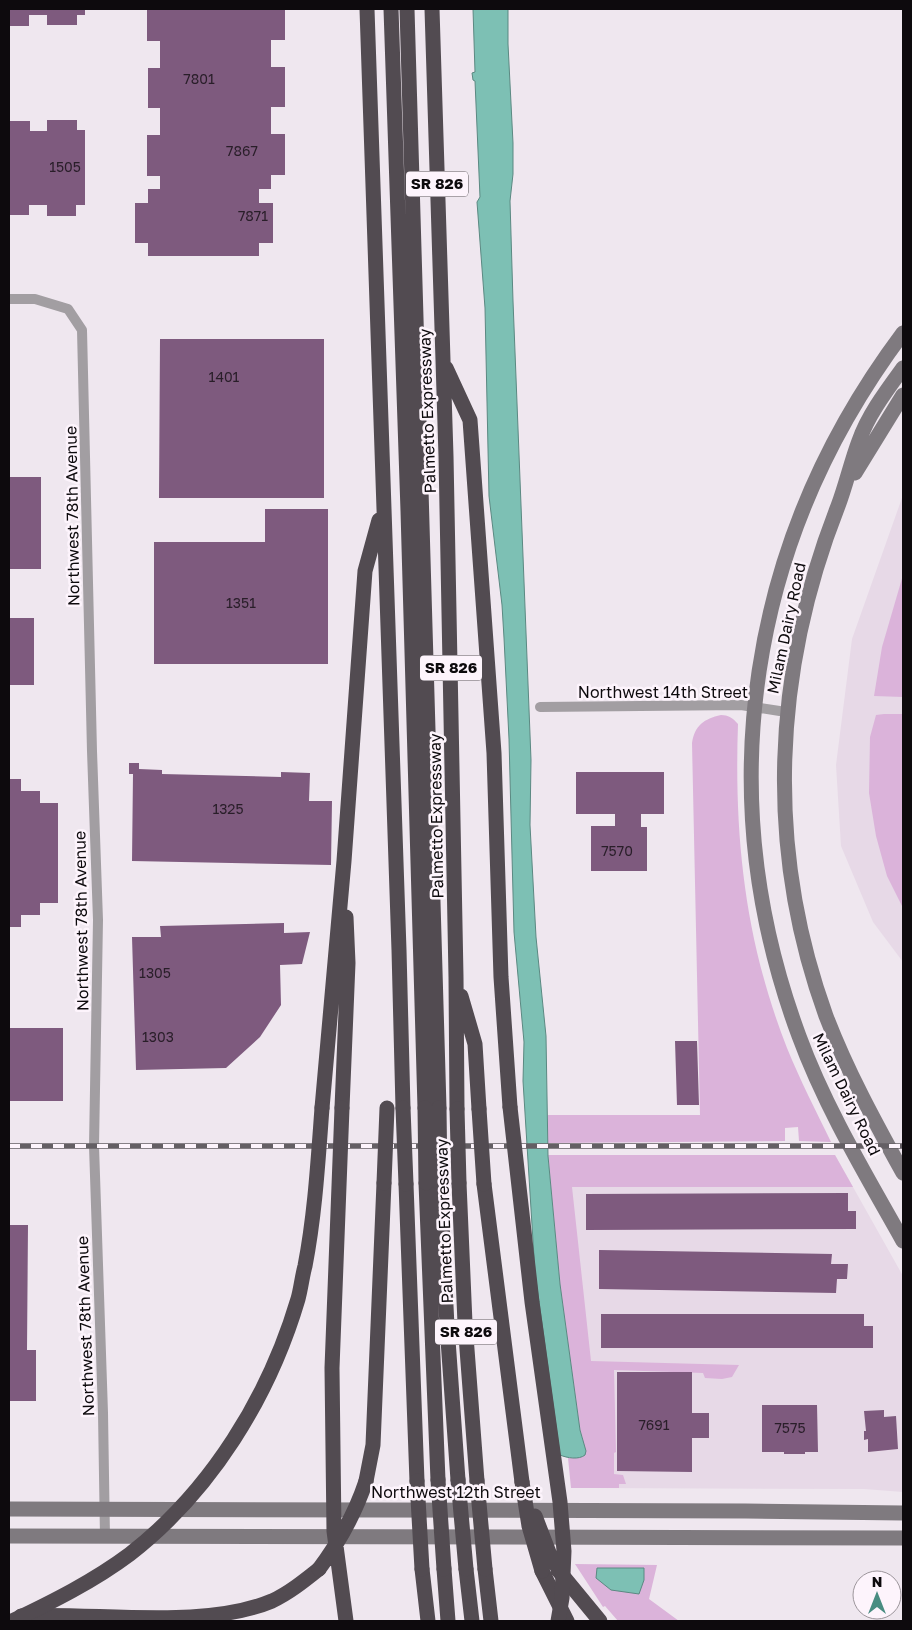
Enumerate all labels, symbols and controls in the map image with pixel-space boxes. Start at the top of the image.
house number: 7801 [183,70,215,87]
house number: 7867 [226,142,258,159]
house number: 1505 [49,158,81,175]
road number: SR 826 [406,172,468,196]
house number: 7871 [238,207,268,224]
street label: Palmetto Expressway [414,328,440,494]
house number: 1401 [209,368,240,385]
street label: Northwest 78th Avenue [60,426,84,606]
street label: Milam Dairy Road [762,560,810,696]
house number: 1351 [226,594,256,611]
road number: SR 826 [420,656,482,680]
street label: Northwest 14th Street [578,682,748,702]
street label: Palmetto Expressway [425,733,447,899]
house number: 1325 [212,800,244,817]
street label: Northwest 78th Avenue [69,831,93,1011]
house number: 7570 [601,842,633,859]
house number: 1305 [139,964,171,981]
house number: 1303 [142,1028,174,1045]
street label: Milam Dairy Road [809,1029,885,1159]
street label: Palmetto Expressway [431,1138,457,1304]
street label: Northwest 78th Avenue [72,1236,98,1416]
road number: SR 826 [435,1320,497,1344]
house number: 7691 [638,1416,670,1433]
house number: 7575 [774,1419,806,1436]
street label: Northwest 12th Street [371,1482,541,1502]
north arrow [852,1570,902,1620]
text: N [872,1573,882,1590]

